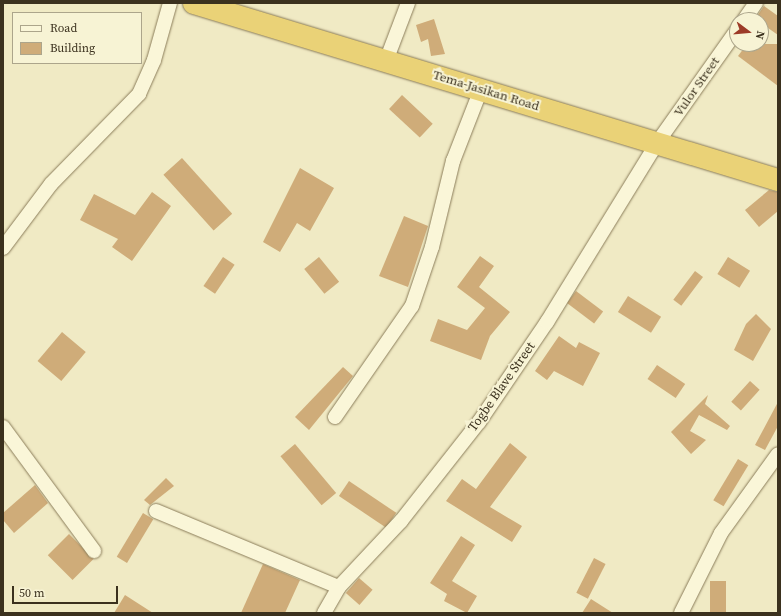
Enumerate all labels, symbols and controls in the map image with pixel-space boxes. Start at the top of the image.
legend [12,12,142,64]
north arrow [729,12,769,52]
text: Road [50,20,77,36]
text: N [752,29,768,41]
text: Building [50,40,95,56]
street label: Vulor Street [671,54,723,120]
street label: Tema-Jasikan Road [431,67,541,115]
street label: Togbe Blave Street [465,339,539,435]
scale bar [14,578,120,604]
text: 50 m [19,585,45,601]

